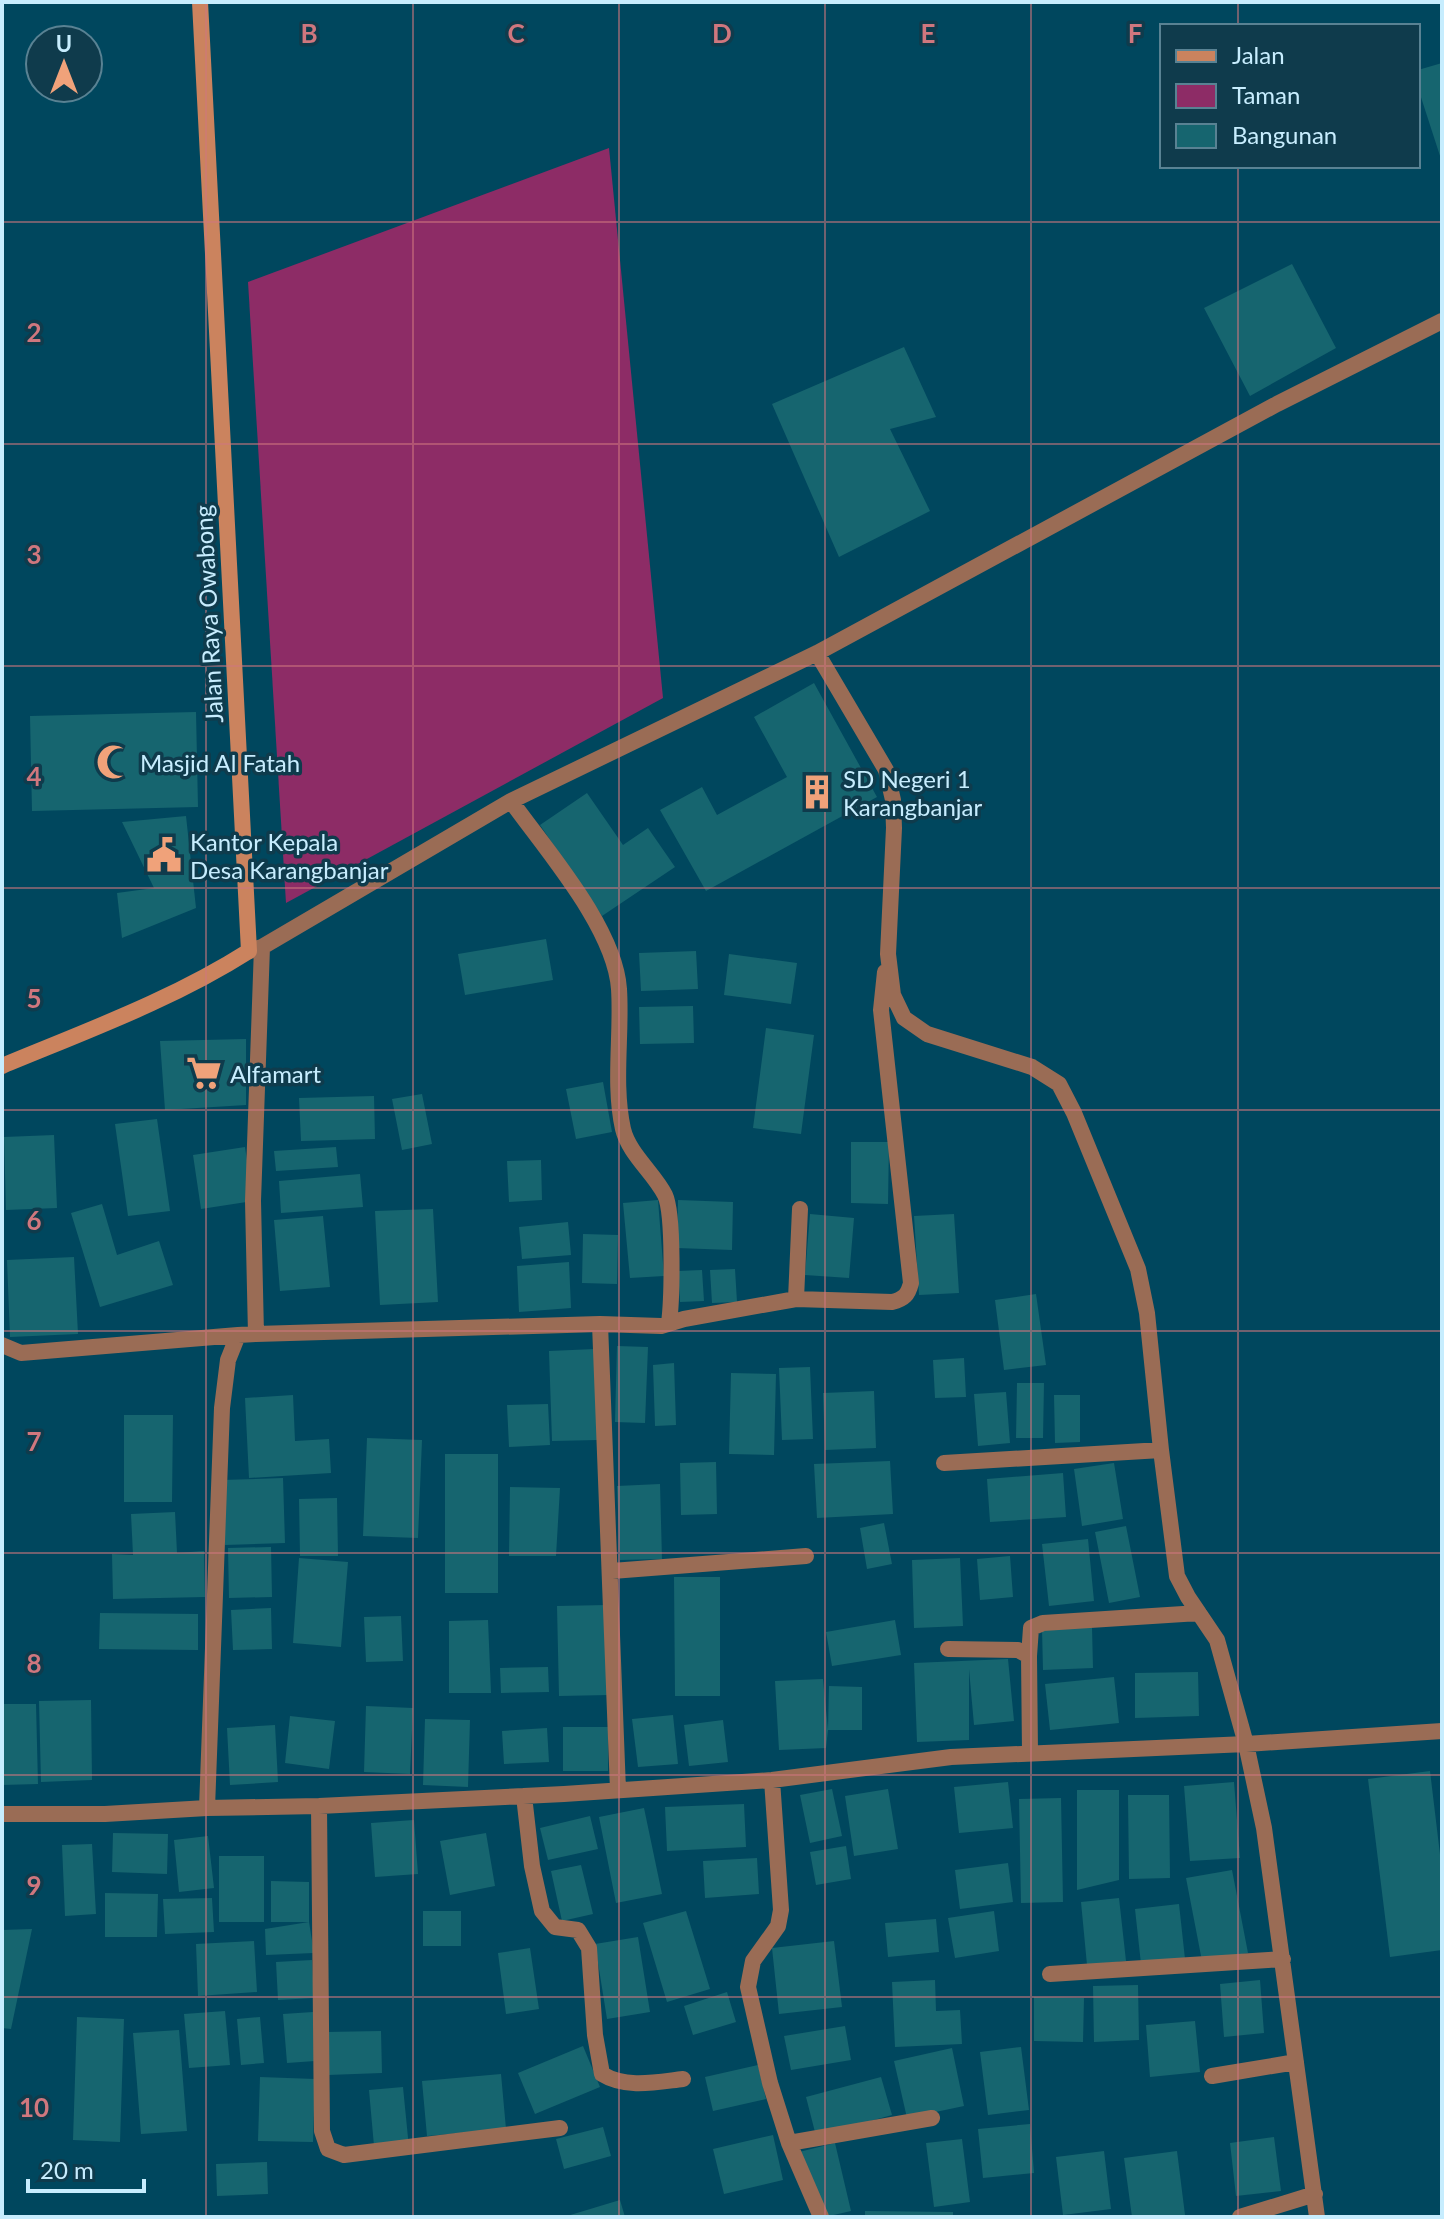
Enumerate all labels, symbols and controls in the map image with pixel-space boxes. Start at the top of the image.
text: B [300,17,318,49]
text: C [507,17,525,49]
text: D [712,17,732,49]
text: E [921,17,935,49]
text: F [1128,17,1142,49]
north arrow [24,24,104,104]
legend [1160,24,1420,168]
text: U [56,30,72,57]
text: Jalan [1232,40,1285,69]
text: Taman [1232,80,1300,109]
text: Bangunan [1232,120,1337,149]
text: 2 [26,316,42,348]
street label: Jalan Raya Owabong [188,504,228,724]
text: 3 [26,538,42,570]
mosque icon: Masjid Al Fatah [95,743,133,781]
place label: Masjid Al Fatah [140,748,300,777]
text: 4 [26,760,42,792]
place label: SD Negeri 1 Karangbanjar [843,764,983,821]
building icon: SD Negeri 1 Karangbanjar [798,773,836,811]
place label: Kantor Kepala Desa Karangbanjar [190,827,389,884]
public building icon: Kantor Kepala Desa Karangbanjar [145,836,183,874]
text: 5 [26,982,42,1014]
supermarket icon: Alfamart [185,1054,223,1092]
place label: Alfamart [230,1059,322,1088]
text: 6 [26,1204,42,1236]
text: 7 [26,1425,42,1457]
text: 8 [26,1647,42,1679]
text: 9 [26,1869,42,1901]
text: 10 [19,2091,49,2123]
scale bar [28,2143,144,2193]
text: 20 m [40,2155,94,2184]

